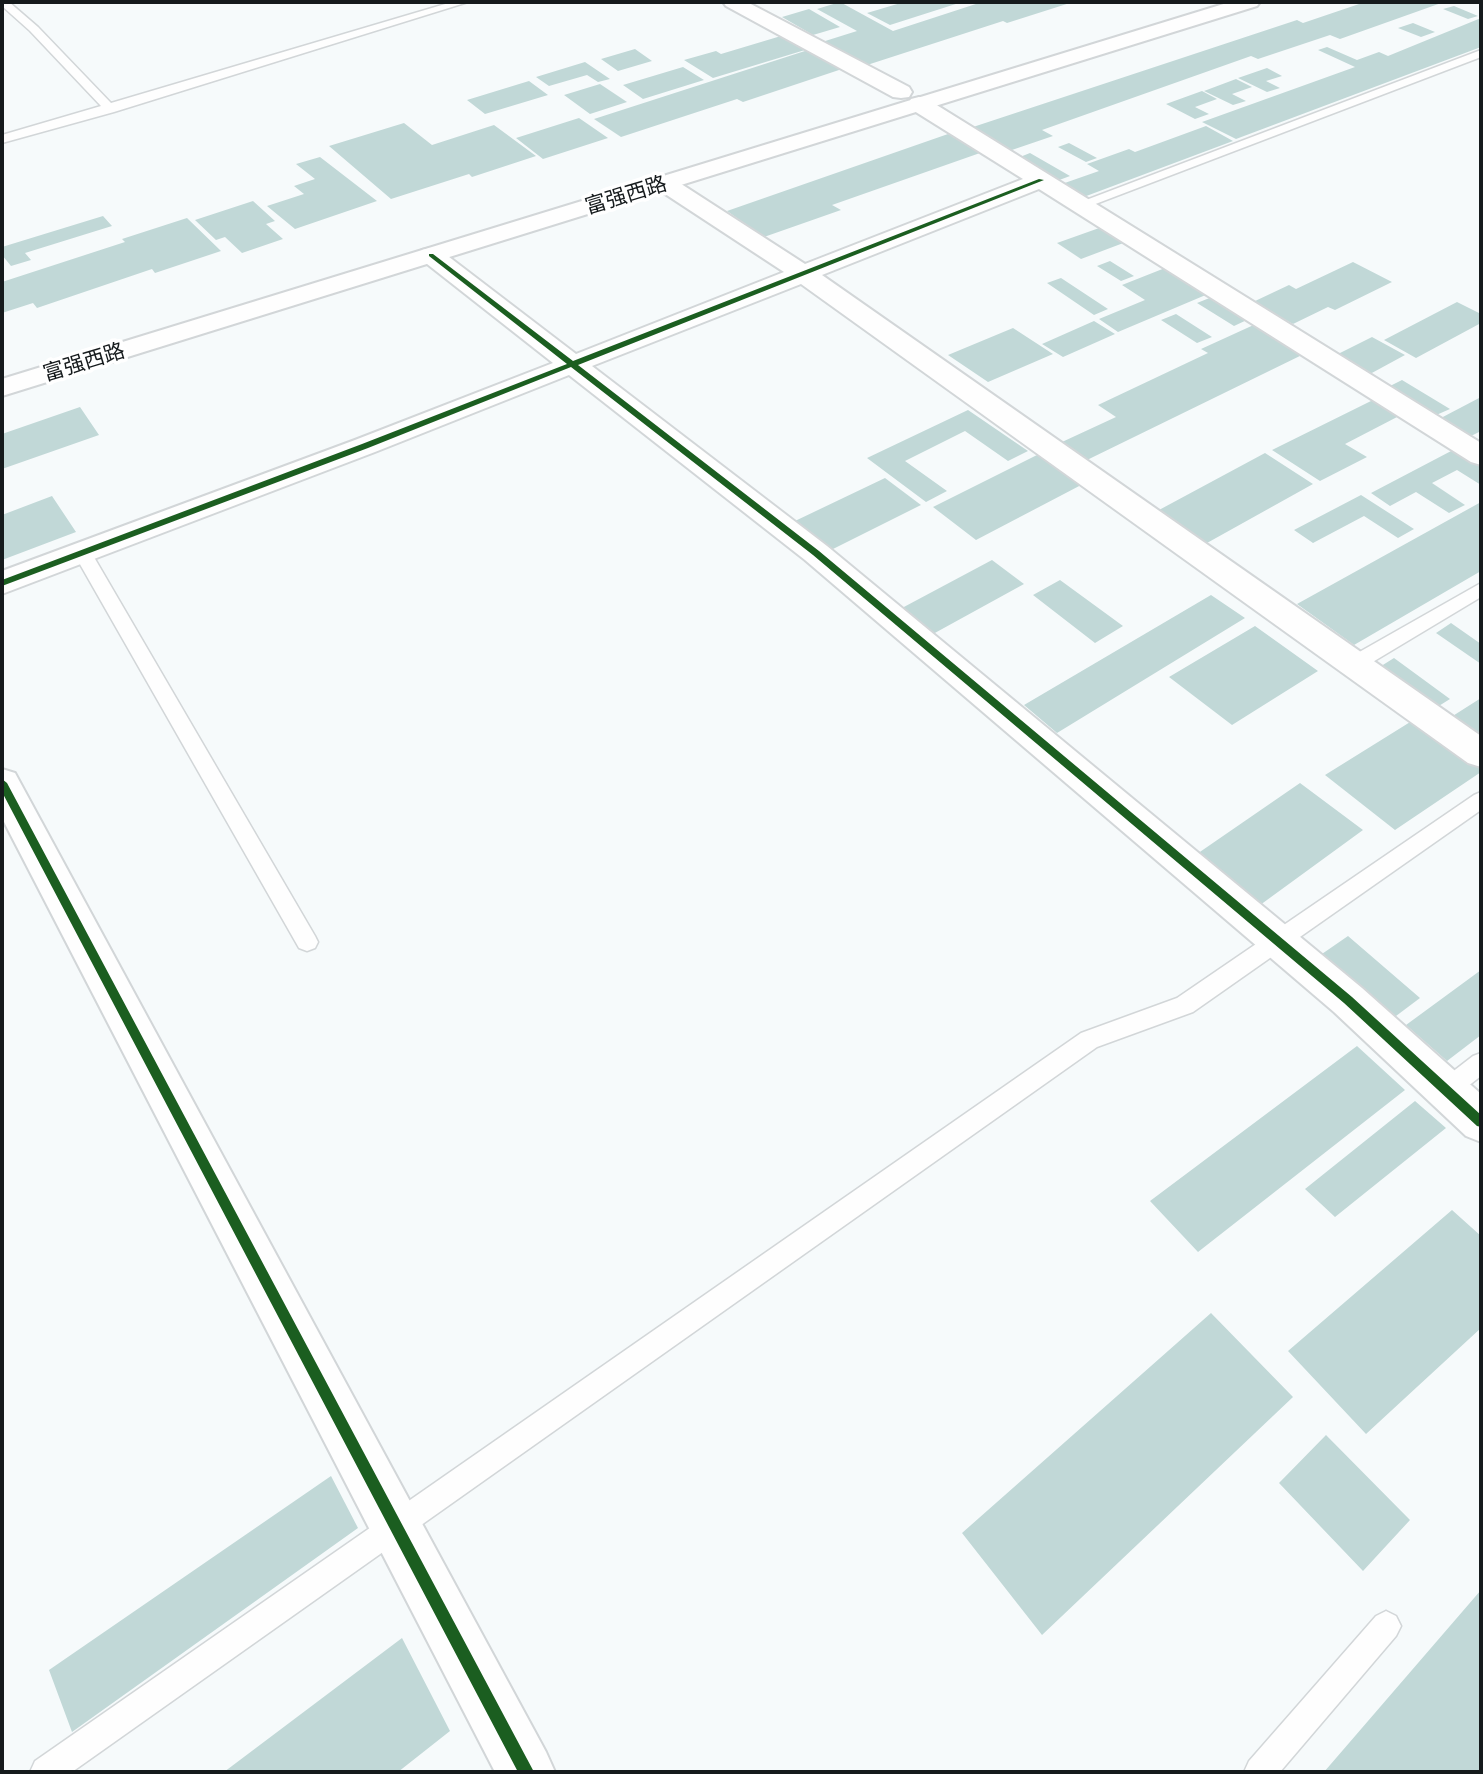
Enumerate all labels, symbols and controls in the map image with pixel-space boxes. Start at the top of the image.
street label: 富强西路 [582,171,670,219]
street label: 富强西路 [40,338,128,386]

